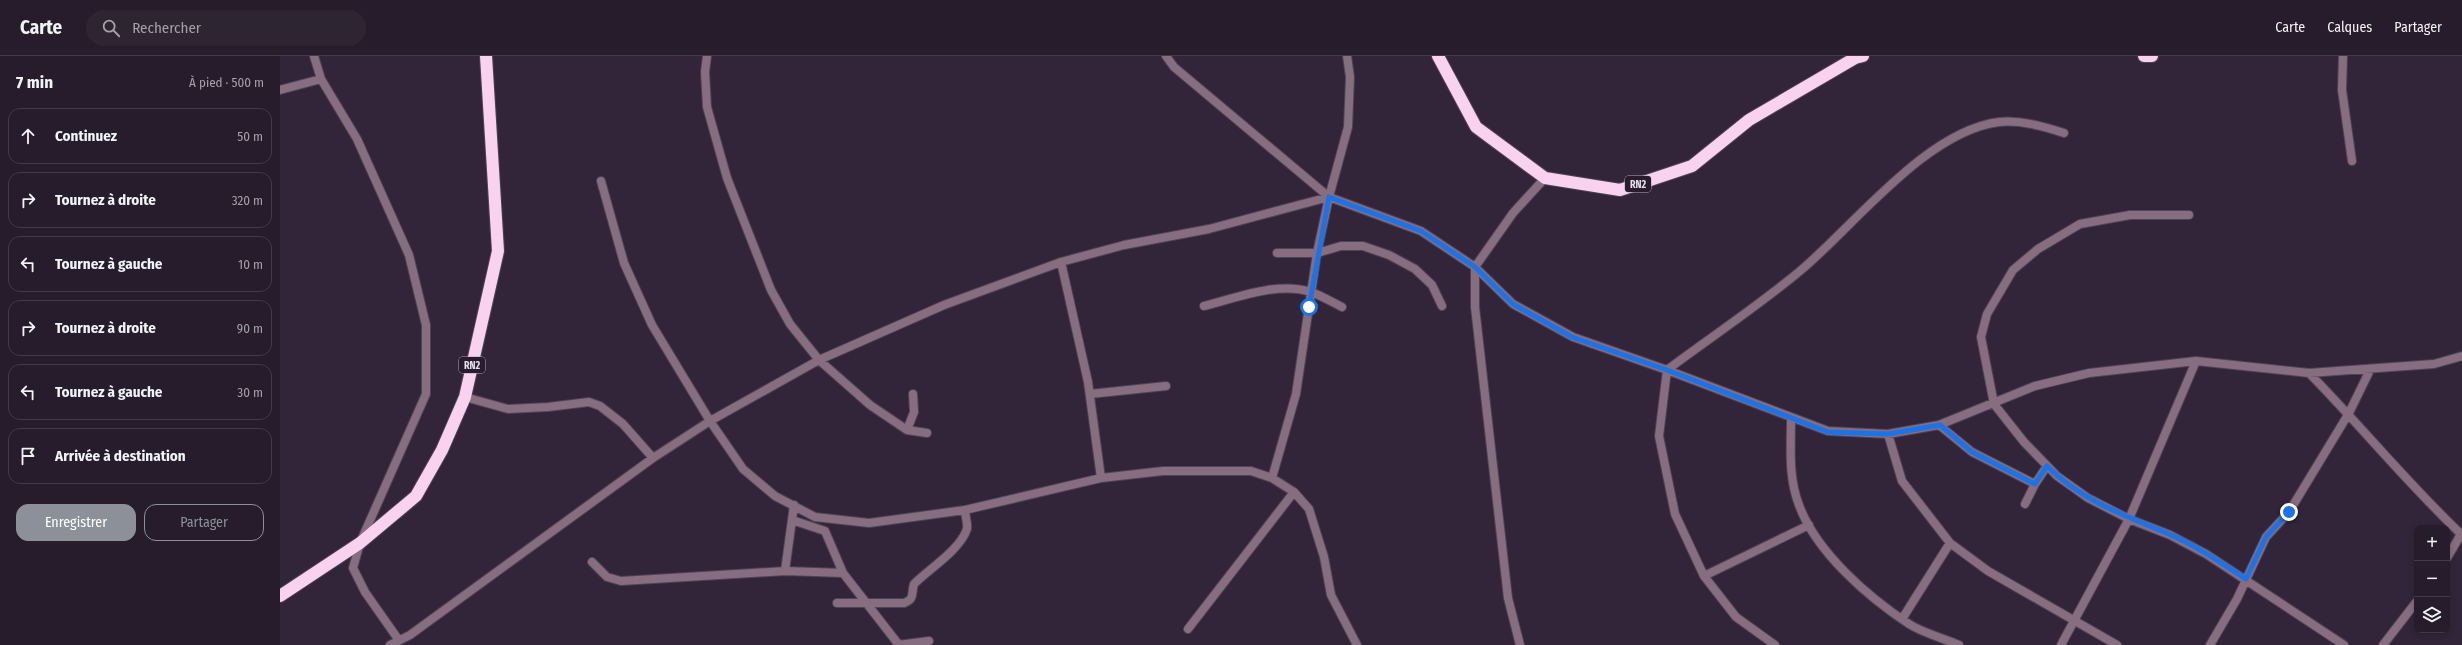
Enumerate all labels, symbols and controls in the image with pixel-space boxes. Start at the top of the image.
search box [86,10,366,46]
text: Carte [20,16,62,39]
icon: search [100,17,122,39]
text: Rechercher [132,19,201,37]
text: Carte [2275,19,2305,36]
text: Calques [2327,19,2372,36]
text: Partager [2394,19,2442,36]
text: 7 min [16,72,53,93]
text: À pied · 500 m [189,75,264,90]
icon: ahead [17,125,39,147]
text: Continuez [55,127,117,145]
text: 50 m [237,129,263,144]
road number: RN2 [1625,176,1651,192]
icon: right [17,189,39,211]
text: Tournez à droite [55,191,156,209]
text: 320 m [232,193,263,208]
icon: left [17,253,39,275]
text: Tournez à gauche [55,255,162,273]
text: 10 m [238,257,263,272]
route start [1300,298,1318,316]
icon: right [17,317,39,339]
text: Tournez à droite [55,319,156,337]
text: 90 m [237,321,263,336]
road number: RN2 [459,357,485,373]
icon: left [17,381,39,403]
text: Tournez à gauche [55,383,162,401]
text: 30 m [237,385,263,400]
icon: arrive [17,445,39,467]
text: Arrivée à destination [55,447,186,465]
route end [2280,503,2298,521]
button: Enregistrer [16,504,136,541]
button: Partager [144,504,264,541]
map controls [2414,525,2450,633]
button: + [2414,525,2450,561]
button: − [2414,561,2450,597]
button: layers [2414,597,2450,633]

